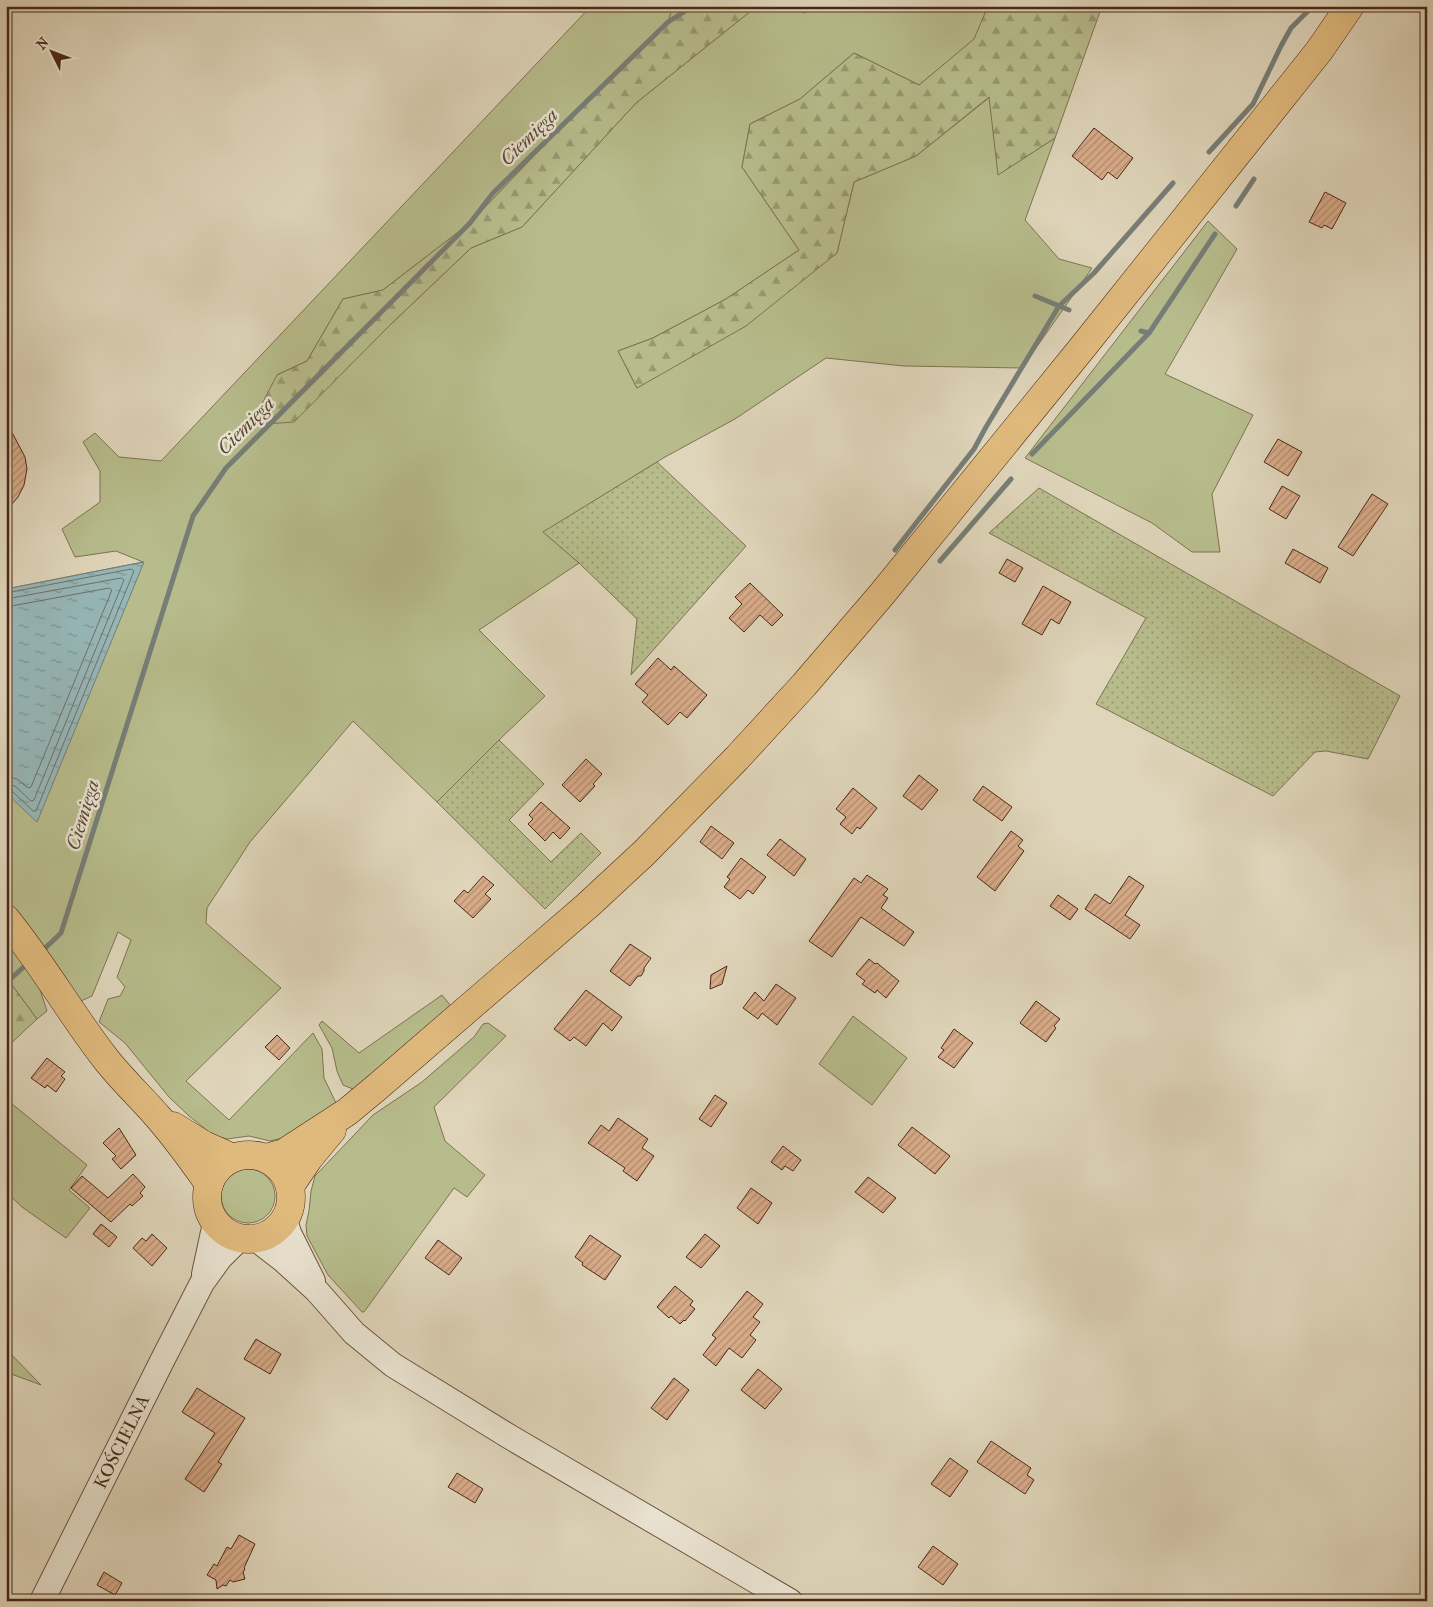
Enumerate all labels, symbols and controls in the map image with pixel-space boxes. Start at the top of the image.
north arrow [28,28,78,78]
text: N [33,34,53,53]
water label: Ciemięga [496,104,562,170]
water label: Ciemięga [213,393,279,459]
water label: Ciemięga [62,778,104,852]
street label: KOŚCIELNA [89,1391,154,1492]

